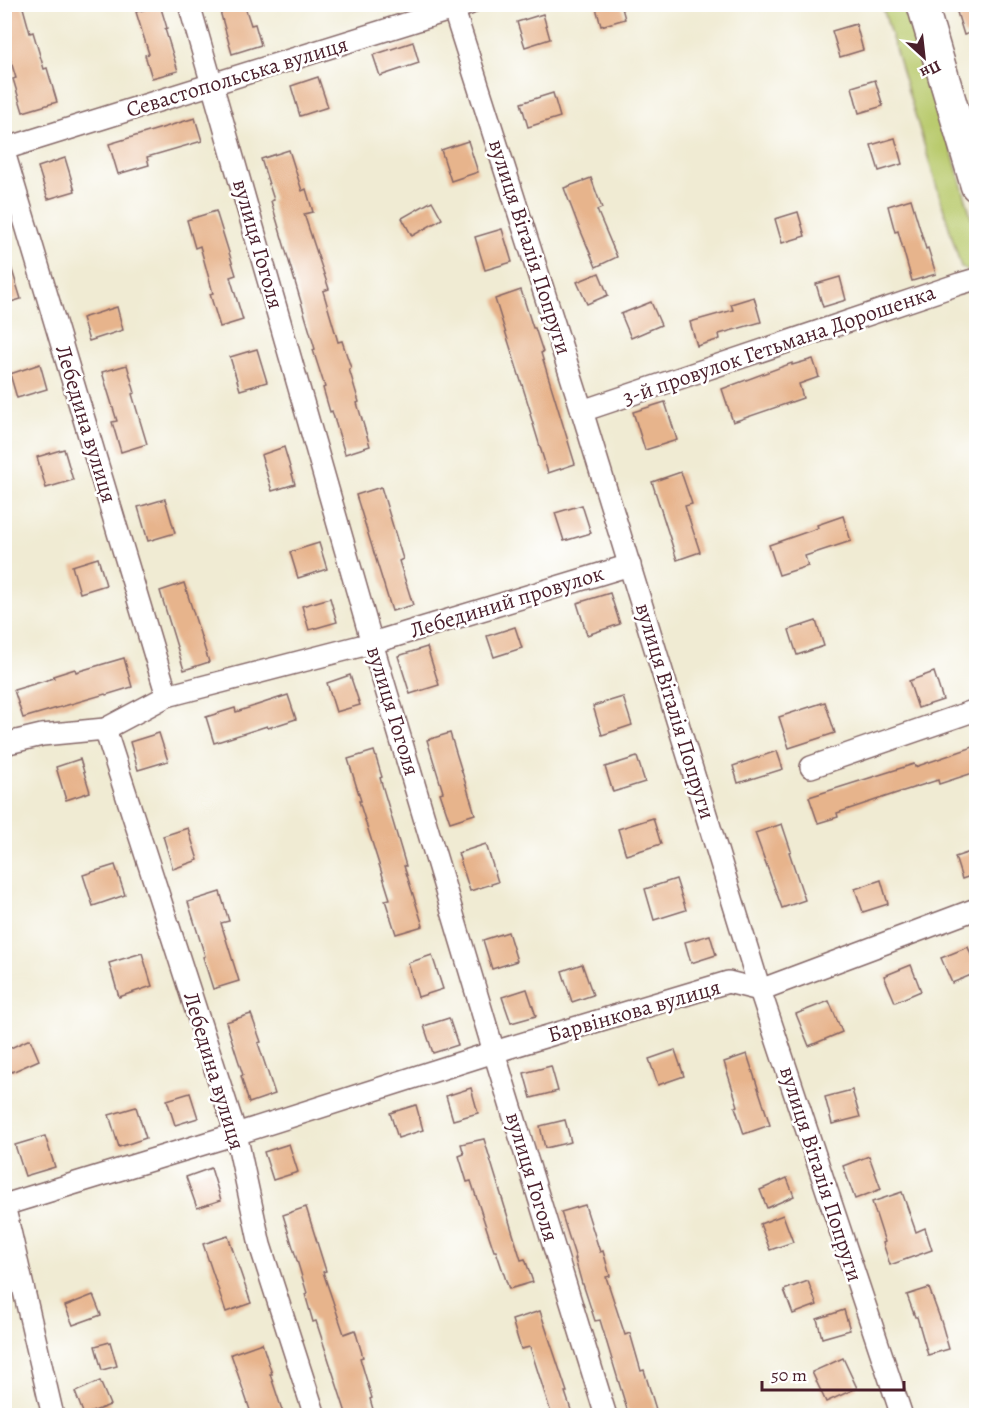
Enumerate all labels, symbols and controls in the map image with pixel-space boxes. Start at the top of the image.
north arrow [894,27,954,87]
street label: Севастопольська вулиця [123,29,351,125]
text: Пн [916,55,945,84]
street label: вулиця Віталія Попруги [481,136,579,358]
street label: вулиця Гоголя [225,176,291,312]
street label: 3-й провулок Гетьмана Дорошенка [619,277,940,413]
street label: Лебедина вулиця [48,341,124,507]
street label: Лебединий провулок [406,558,608,646]
street label: вулиця Віталія Попруги [628,599,722,823]
street label: вулиця Гоголя [359,643,427,779]
street label: Барвінкова вулиця [544,972,724,1050]
street label: Лебедина вулиця [176,988,252,1154]
street label: вулиця Віталія Попруги [772,1063,870,1285]
street label: вулиця Гоголя [498,1109,566,1245]
scale bar [762,1354,904,1392]
text: 50 m [771,1363,807,1387]

